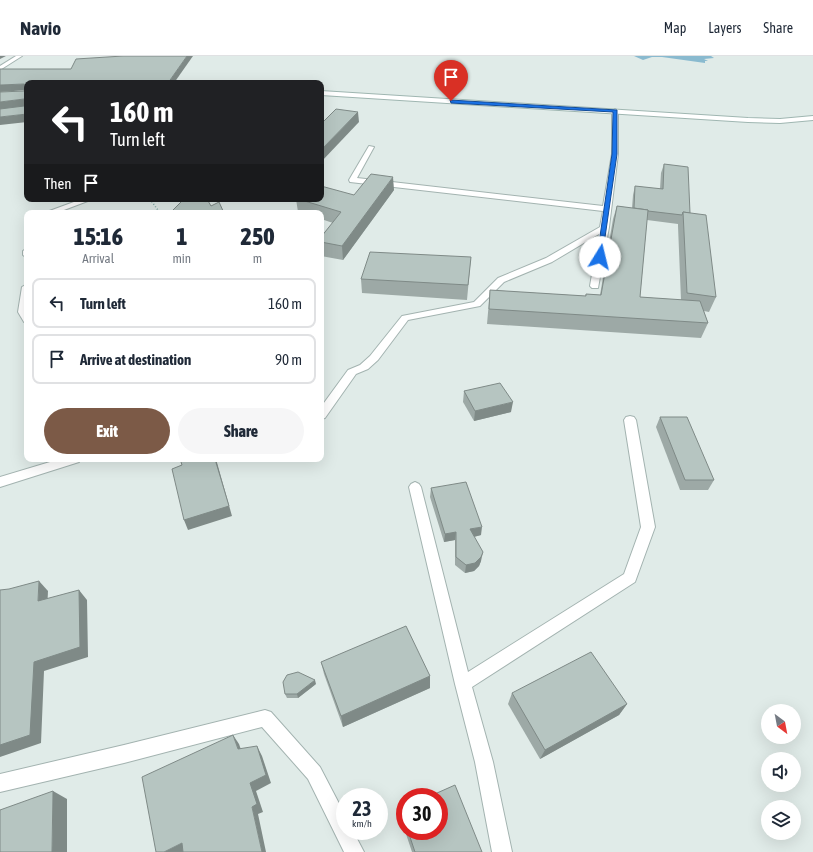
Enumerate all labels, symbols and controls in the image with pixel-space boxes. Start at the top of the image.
text: Navio [20,17,61,39]
text: Map [664,20,686,36]
text: Layers [708,20,741,36]
text: Share [763,20,793,36]
pin [434,60,468,101]
icon: arrive [440,66,462,88]
icon: left [44,96,96,148]
text: 160 m [110,96,173,128]
text: Turn left [110,129,165,150]
icon: arrive [80,172,102,194]
text: Then [44,175,72,192]
text: 15:16 [74,223,123,250]
text: 1 [176,223,187,250]
text: 250 [241,223,274,250]
position arrow [579,236,621,278]
text: Arrival [82,251,114,266]
text: min [172,251,191,266]
text: m [253,251,262,266]
icon: left [46,292,68,314]
text: Turn left [80,295,126,312]
text: 160 m [268,295,302,312]
icon: arrive [46,348,68,370]
text: Arrive at destination [80,351,191,368]
text: 90 m [275,351,302,368]
button: Exit [44,408,170,454]
button: Share [178,408,304,454]
north arrow [761,704,801,744]
map controls [761,704,801,840]
button: sound [761,752,801,792]
speed limit sign: 30 [396,788,448,840]
text: 23 [353,797,371,820]
button: layers [761,800,801,840]
text: km/h [352,818,372,829]

